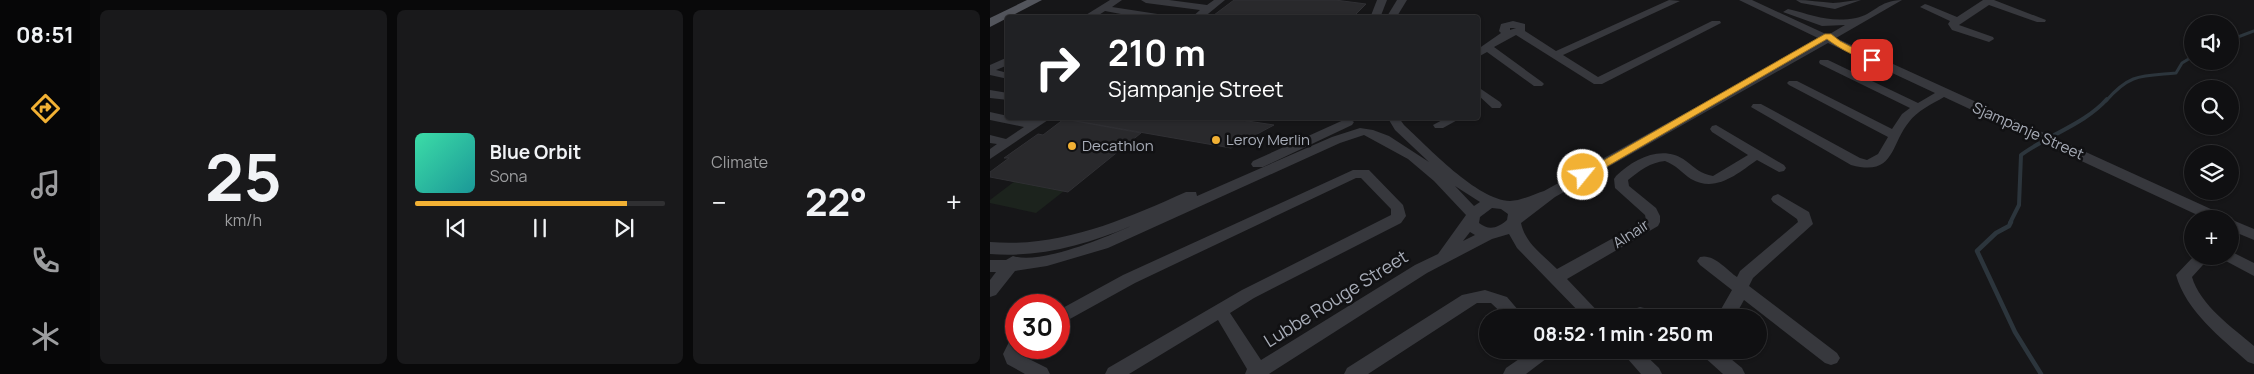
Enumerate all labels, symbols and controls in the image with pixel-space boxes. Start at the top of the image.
map controls [2184,15,2239,265]
button: sound [2184,15,2239,70]
text: 08:51 [16,20,74,50]
text: 210 m [1108,29,1206,77]
icon: right [1025,35,1090,100]
pin [1851,39,1893,81]
icon: arrive [1858,46,1886,74]
text: Sjampanje Street [1108,74,1284,104]
button: search [2184,80,2239,135]
icon: directions [28,91,63,126]
street label: Sjampanje Street [1969,97,2087,164]
place label: Leroy Merlin [1226,129,1310,150]
text: 25 [205,132,282,221]
marker: Leroy Merlin [1210,134,1222,146]
place label: Decathlon [1082,135,1154,156]
text: Blue Orbit [490,139,581,165]
marker: Decathlon [1066,140,1078,152]
button: layers [2184,145,2239,200]
position arrow [1556,148,1608,200]
text: Climate [711,151,768,173]
text: Sona [490,165,527,187]
icon: music [28,167,63,202]
text: 22° [805,175,867,227]
text: − [711,183,726,221]
text: + [946,183,962,221]
text: km/h [225,209,262,231]
button: + [2184,210,2239,265]
icon: previous [442,214,470,242]
icon: pause [526,214,554,242]
icon: next [610,214,638,242]
street label: Alnair [1609,214,1653,253]
icon: phone [28,243,63,278]
street label: Lubbe Rouge Street [1259,244,1412,352]
speed limit sign: 30 [1005,294,1070,359]
icon: climate [28,319,63,354]
text: 08:52 · 1 min · 250 m [1533,321,1713,347]

